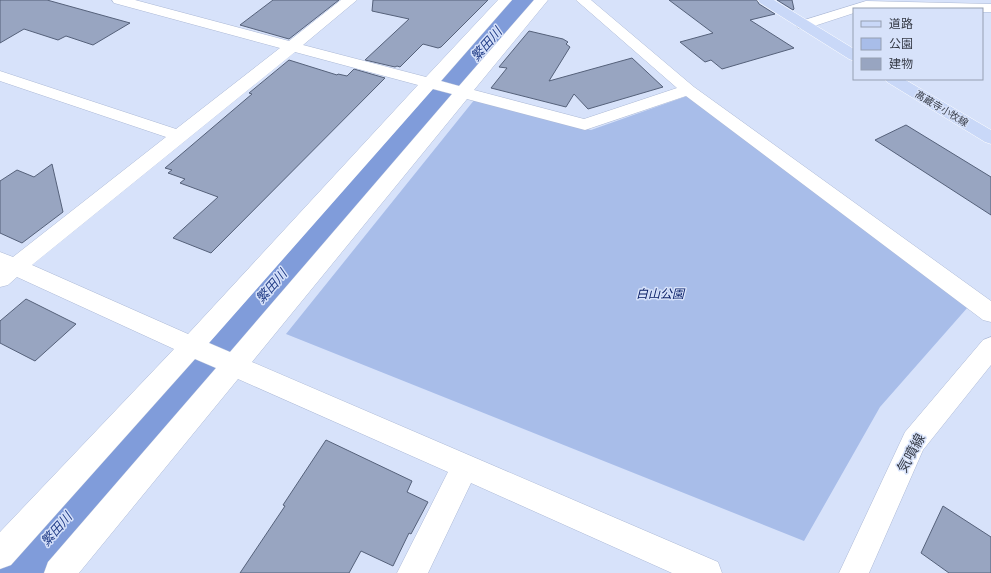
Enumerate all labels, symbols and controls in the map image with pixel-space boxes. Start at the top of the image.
legend [853,8,983,80]
text: 道路 [889,17,913,31]
water label: 繁田川 [468,23,506,64]
text: 公園 [889,37,913,51]
text: 建物 [889,57,913,71]
street label: 高蔵寺小牧線 [913,88,970,129]
water label: 繁田川 [253,265,291,306]
park label: 白山公園 [636,287,686,301]
street label: 気噴線 [894,431,929,476]
water label: 繁田川 [38,508,76,549]

